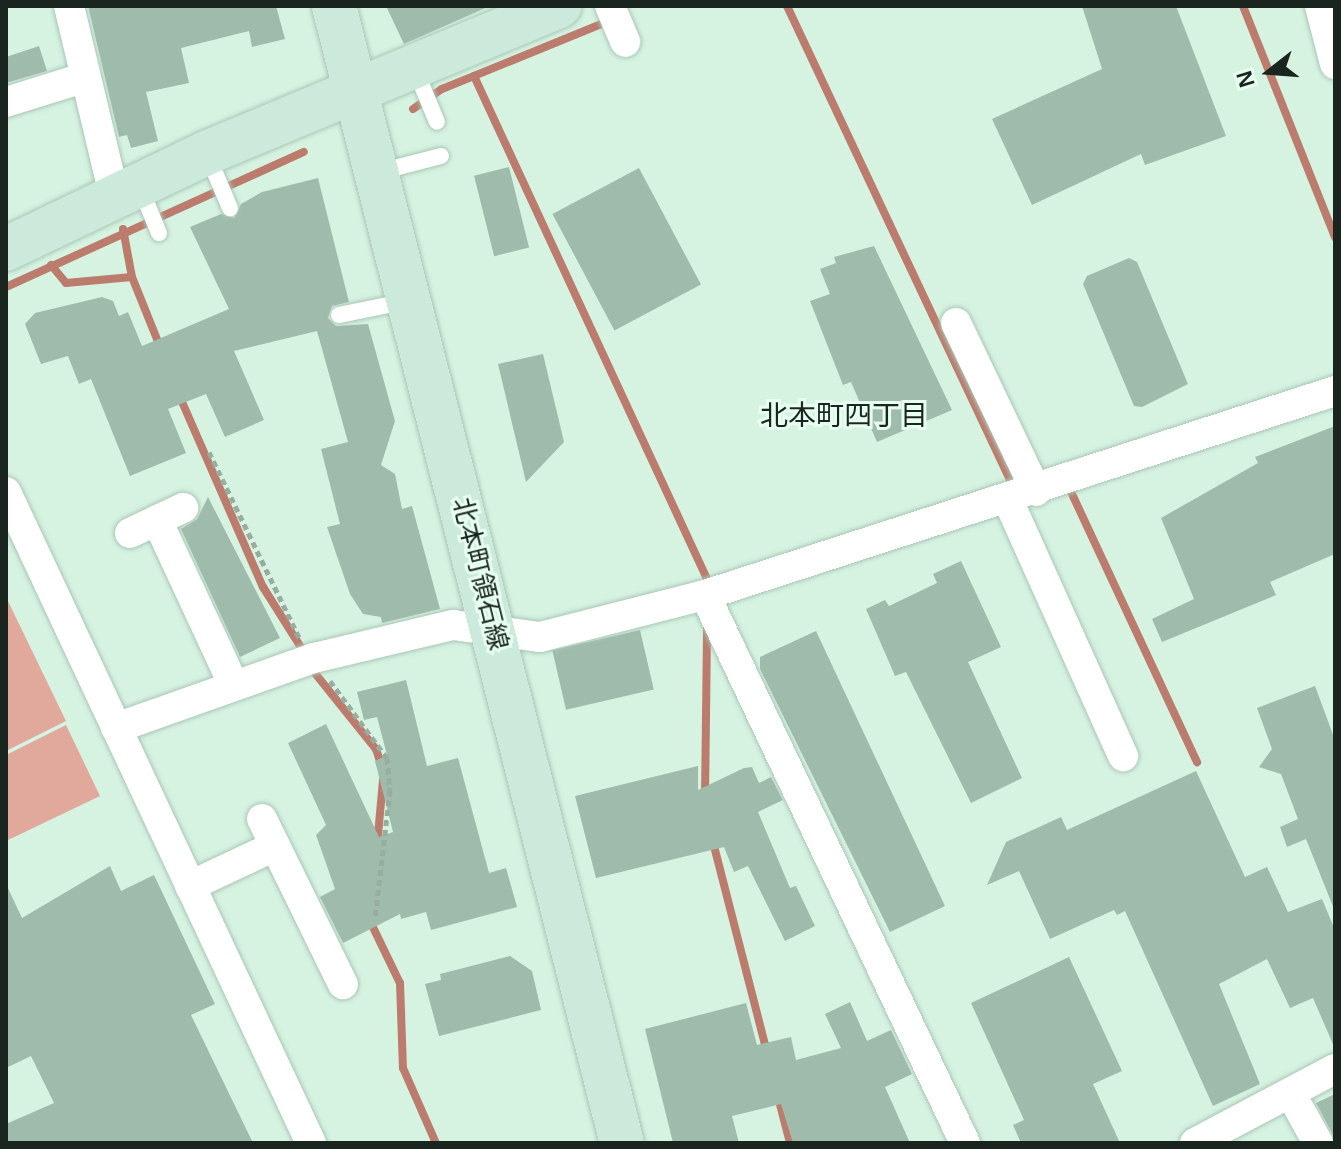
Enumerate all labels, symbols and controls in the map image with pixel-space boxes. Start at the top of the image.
north arrow [1229,32,1309,112]
text: N [1231,68,1260,90]
district label: 北本町四丁目 [760,399,928,433]
street label: 北本町領石線 [446,495,514,653]

